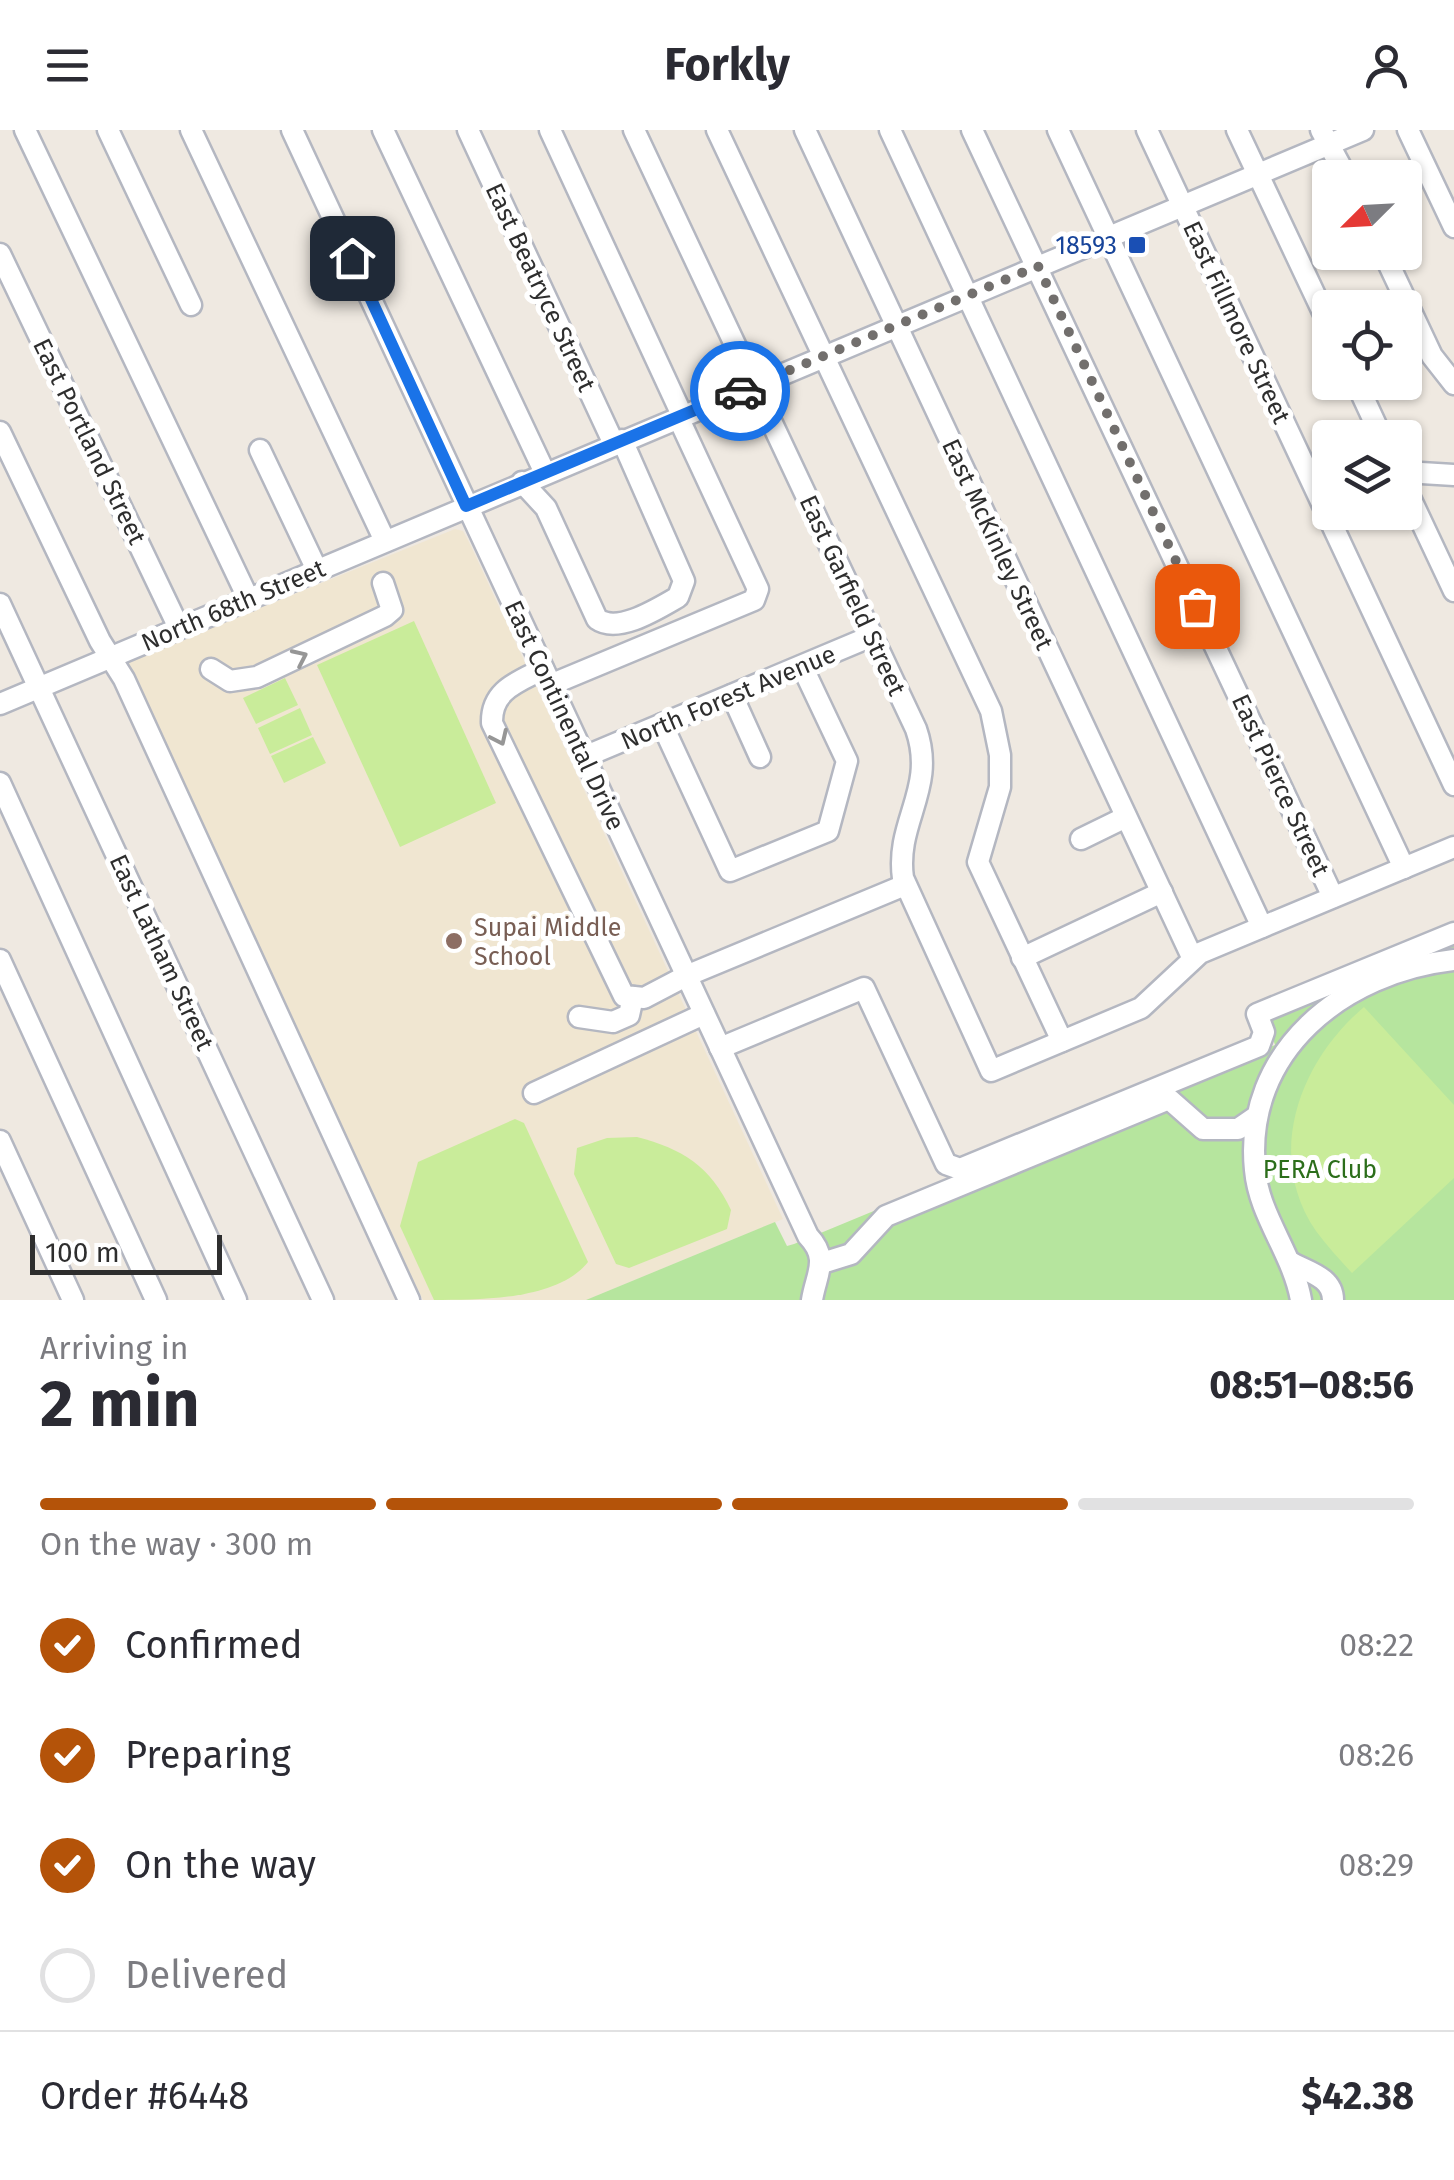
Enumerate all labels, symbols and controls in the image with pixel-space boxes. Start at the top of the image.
icon: menu [40,38,95,93]
text: Forkly [664,38,790,92]
icon: person [1359,38,1414,93]
north arrow [1312,160,1422,270]
map controls [1312,160,1422,530]
street label: East Beatryce Street [479,179,602,397]
pin [310,216,395,301]
street label: East Fillmore Street [1176,216,1297,429]
icon: home [325,231,380,286]
place label: 18593 [1055,231,1117,261]
marker: 18593 [1126,234,1148,256]
button: locate [1312,290,1422,400]
street label: East Portland Street [26,334,152,550]
courier [690,341,790,441]
icon: car [713,364,768,419]
button: layers [1312,420,1422,530]
street label: East McKinley Street [935,434,1059,655]
street label: East Garfield Street [793,491,912,701]
street label: North 68th Street [137,553,331,658]
pin [1155,564,1240,649]
icon: bag [1170,579,1225,634]
street label: East Continental Drive [498,596,631,835]
street label: North Forest Avenue [616,639,840,757]
one-way arrow [289,649,307,669]
street label: East Pierce Street [1225,690,1336,882]
one-way arrow [487,728,507,746]
street label: East Latham Street [103,850,220,1056]
place label: Supai Middle School [474,913,621,972]
marker: Supai Middle School [443,930,465,952]
park label: PERA Club [1263,1155,1377,1185]
scale bar [30,1230,222,1274]
text: 100 m [45,1236,120,1269]
text: Arriving in [40,1329,188,1367]
text: 08:51–08:56 [1209,1362,1414,1408]
text: 2 min [40,1365,200,1443]
text: On the way · 300 m [40,1525,313,1563]
icon: check [40,1618,95,1673]
text: Confirmed [125,1622,303,1668]
text: 08:22 [1339,1626,1414,1664]
icon: check [40,1728,95,1783]
text: Preparing [125,1732,291,1778]
text: 08:26 [1338,1736,1414,1774]
icon: check [40,1838,95,1893]
text: On the way [125,1842,316,1888]
text: 08:29 [1339,1846,1414,1884]
text: Delivered [125,1952,288,1998]
text: Order #6448 [40,2073,249,2119]
text: $42.38 [1301,2073,1414,2119]

